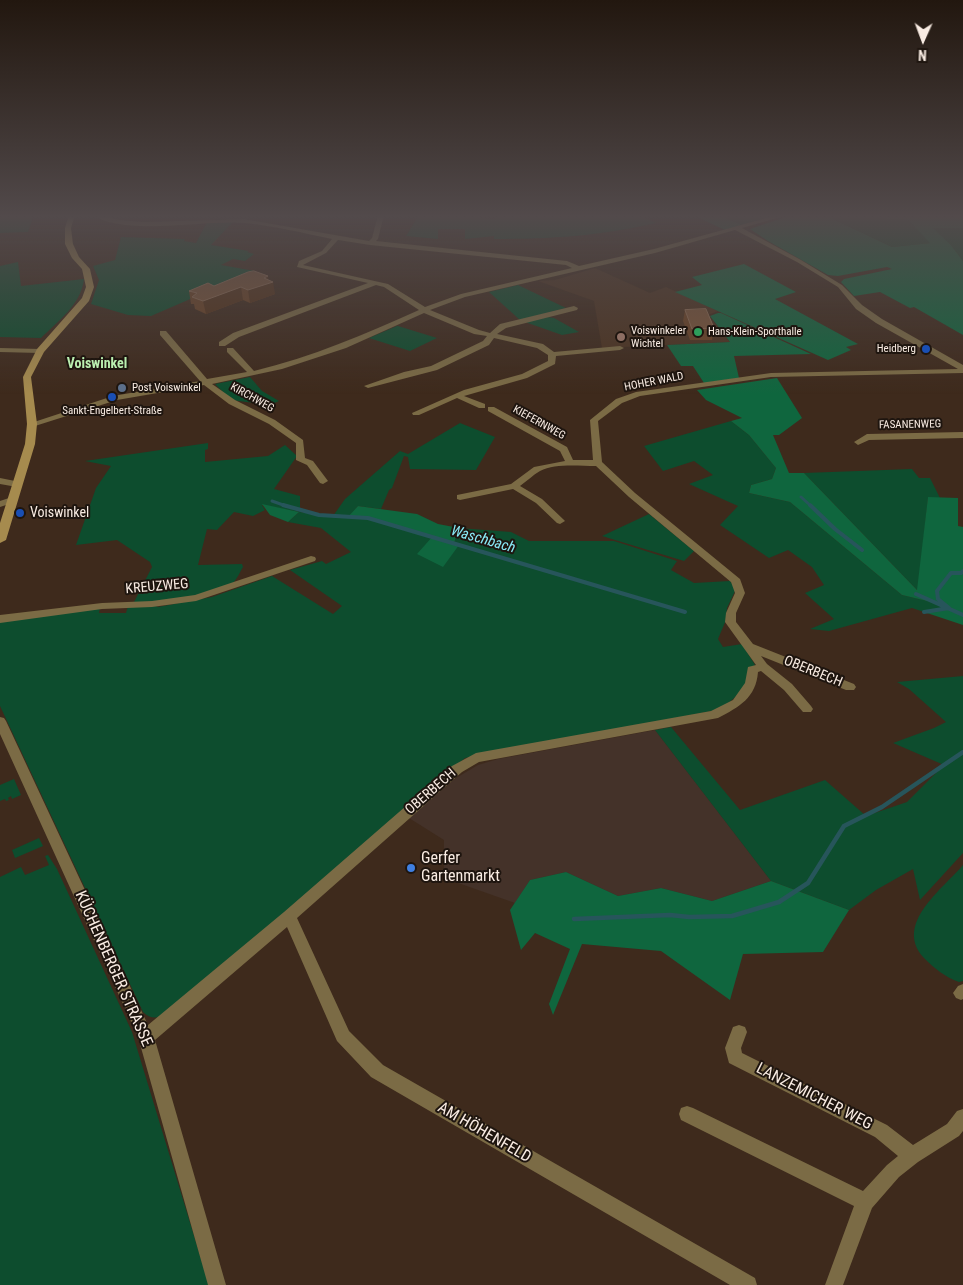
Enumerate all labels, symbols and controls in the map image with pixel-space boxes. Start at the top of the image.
north arrow [898,15,948,65]
text: N [918,47,927,63]
place label: Voiswinkeler Wichtel [631,324,686,350]
place label: Hans-Klein-Sporthalle [708,325,802,339]
marker: Hans-Klein-Sporthalle [692,326,704,338]
marker: Voiswinkeler Wichtel [615,331,627,343]
place label: Heidberg [877,342,916,356]
marker: Heidberg [920,343,932,355]
district label: Voiswinkel [67,356,127,372]
street label: HOHER WALD [623,370,685,394]
place label: Post Voiswinkel [132,381,201,395]
street label: KIRCHWEG [228,381,276,415]
marker: Post Voiswinkel [116,382,128,394]
marker: Sankt-Engelbert-Straße [106,391,118,403]
street label: KIEFERNWEG [510,403,568,443]
place label: Sankt-Engelbert-Straße [62,404,162,418]
street label: FASANENWEG [879,418,941,432]
place label: Voiswinkel [30,505,89,521]
marker: Voiswinkel [14,507,26,519]
water label: Waschbach [449,522,517,558]
street label: KREUZWEG [125,576,189,598]
street label: OBERBECH [781,653,845,691]
street label: OBERBECH [402,765,460,819]
place label: Gerfer Gartenmarkt [421,849,500,887]
marker: Gerfer Gartenmarkt [405,862,417,874]
street label: KÜCHENBERGER STRASSE [70,888,156,1050]
street label: LANZEMICHER WEG [753,1059,875,1135]
street label: AM HÖHENFELD [434,1099,534,1167]

